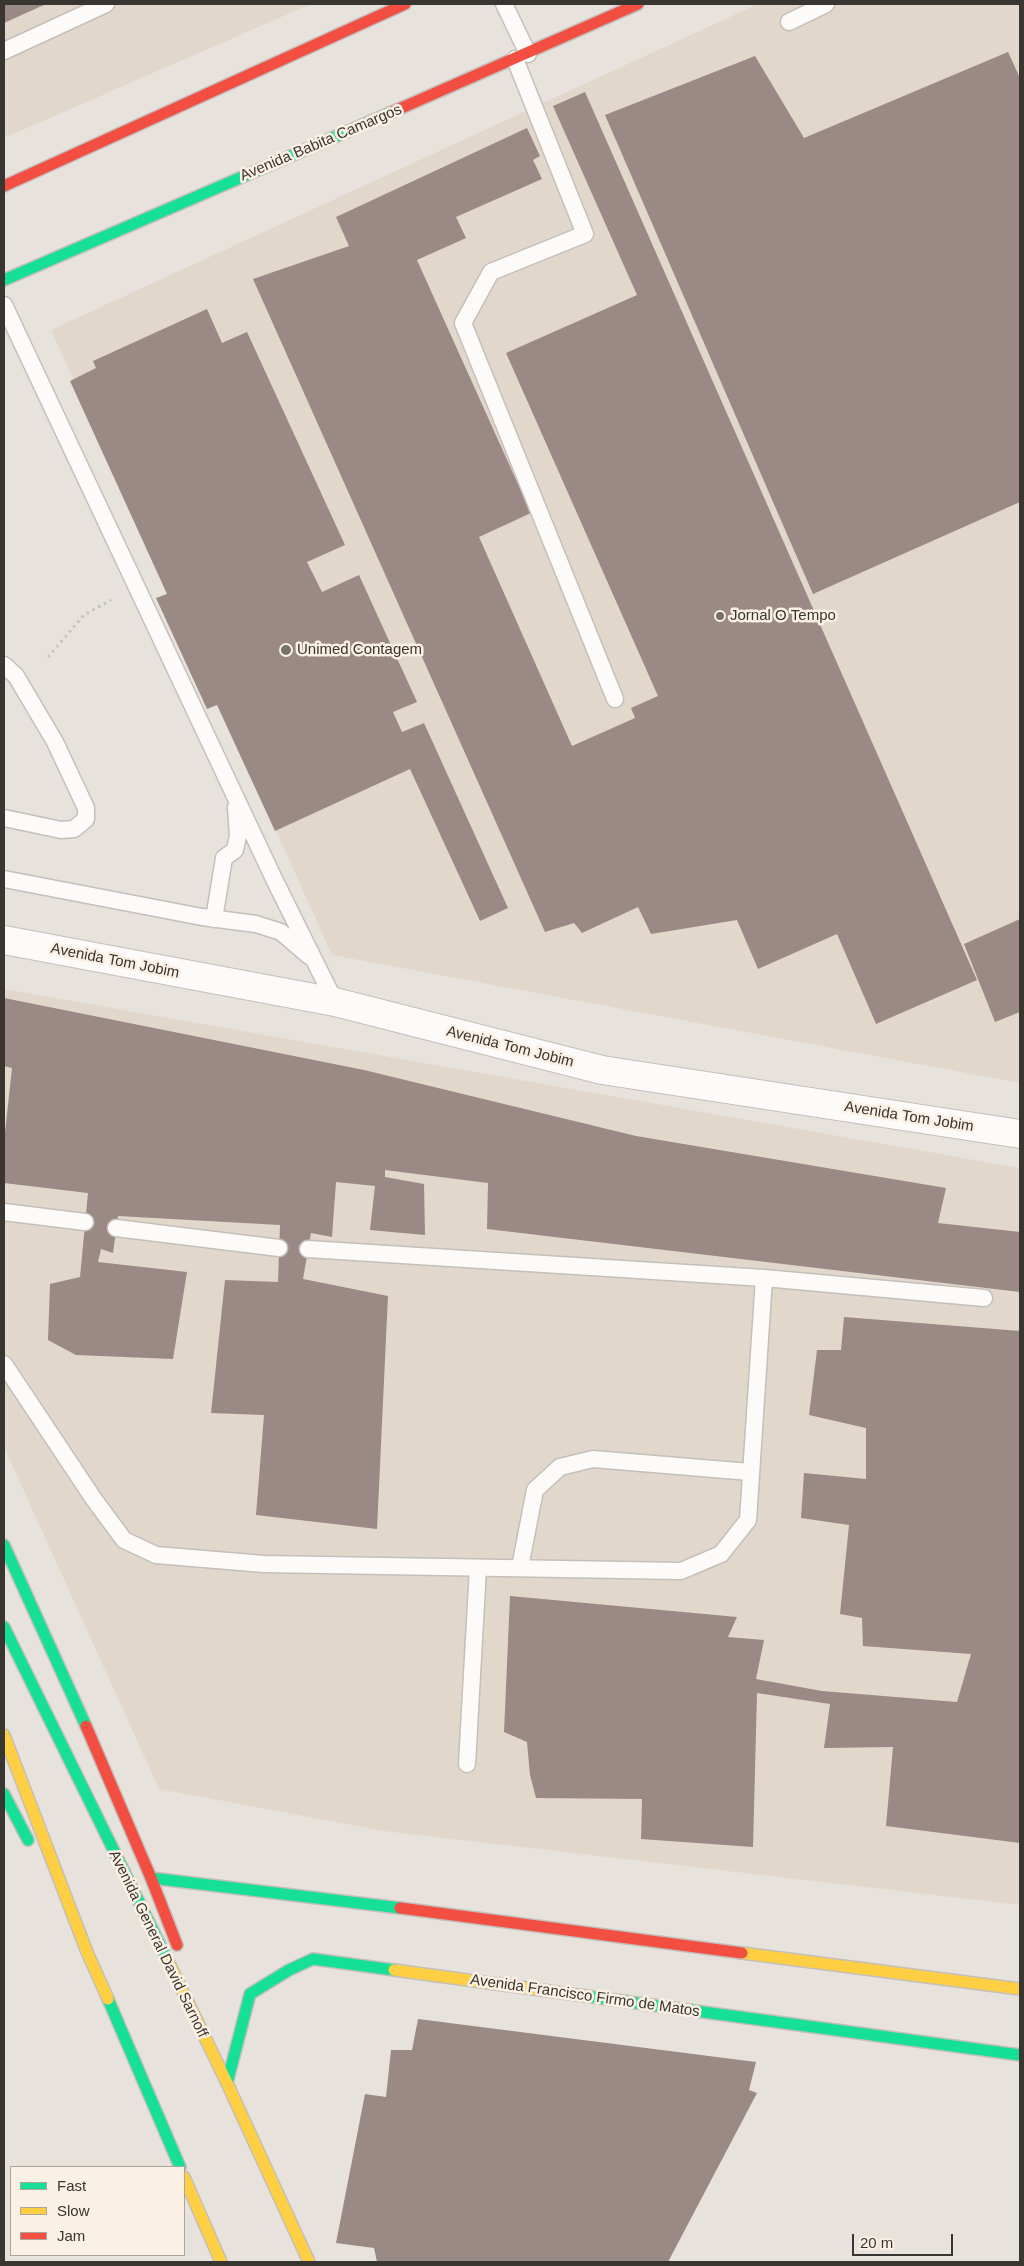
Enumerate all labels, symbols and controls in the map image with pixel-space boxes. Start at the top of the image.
street label: Avenida Babita Camargos [237,101,405,185]
place label: Jornal O Tempo [730,607,836,625]
marker: Jornal O Tempo [714,610,726,622]
place label: Unimed Contagem [297,641,422,659]
marker: Unimed Contagem [279,643,293,657]
street label: Avenida Tom Jobim [49,940,181,982]
street label: Avenida Tom Jobim [444,1022,576,1072]
street label: Avenida Tom Jobim [843,1098,975,1136]
street label: Avenida General David Sarnoff [105,1847,211,2041]
street label: Avenida Francisco Firmo de Matos [469,1971,701,2021]
legend [10,2166,185,2256]
text: Fast [57,2177,86,2194]
text: Slow [57,2202,90,2219]
scale bar [854,2224,955,2256]
text: Jam [57,2227,85,2244]
text: 20 m [860,2234,893,2251]

